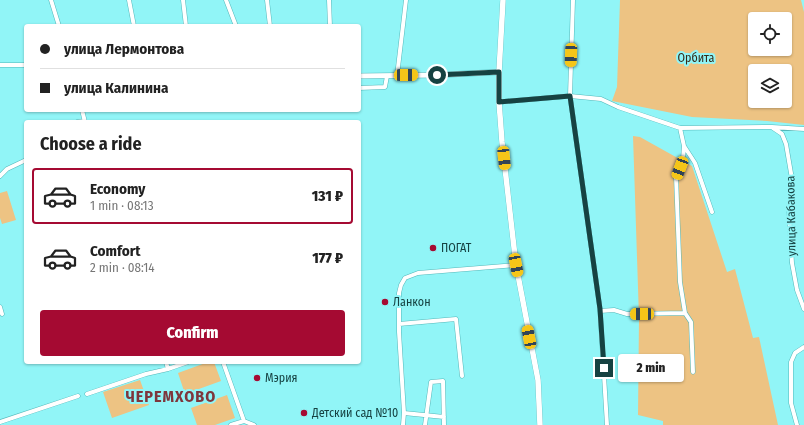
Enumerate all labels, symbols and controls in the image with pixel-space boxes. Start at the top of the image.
map controls [748,12,792,108]
button: locate [748,12,792,56]
text: улица Лермонтова [64,40,184,58]
car [565,43,577,67]
park label: Орбита [678,51,715,65]
button: layers [748,64,792,108]
route start [428,66,446,84]
car [394,69,418,81]
text: улица Калинина [64,79,168,97]
text: Choose a ride [40,133,142,155]
car [497,145,511,171]
car [670,155,690,181]
street label: улица Кабакова [783,175,799,256]
icon: car [42,178,78,214]
text: Economy [90,180,145,198]
text: 131 ₽ [312,187,343,205]
text: 1 min · 08:13 [90,198,154,213]
icon: car [42,240,78,276]
place label: ПОГАТ [441,241,472,255]
text: Comfort [90,242,141,260]
marker: ПОГАТ [428,243,438,253]
text: 177 ₽ [312,249,343,267]
car [508,252,524,278]
text: 2 min · 08:14 [90,260,155,275]
place label: Ланкон [393,295,431,309]
marker: Ланкон [380,297,390,307]
car [630,308,654,320]
button: Confirm [40,310,345,356]
car [521,324,537,350]
callout: 2 min [618,354,684,382]
route end [595,359,613,377]
text: 2 min [637,360,665,375]
place label: Мэрия [265,371,298,385]
marker: Мэрия [252,373,262,383]
district label: ЧЕРЕМХОВО [126,387,216,406]
place label: Детский сад №10 [311,406,398,420]
marker: Детский сад №10 [299,408,309,418]

